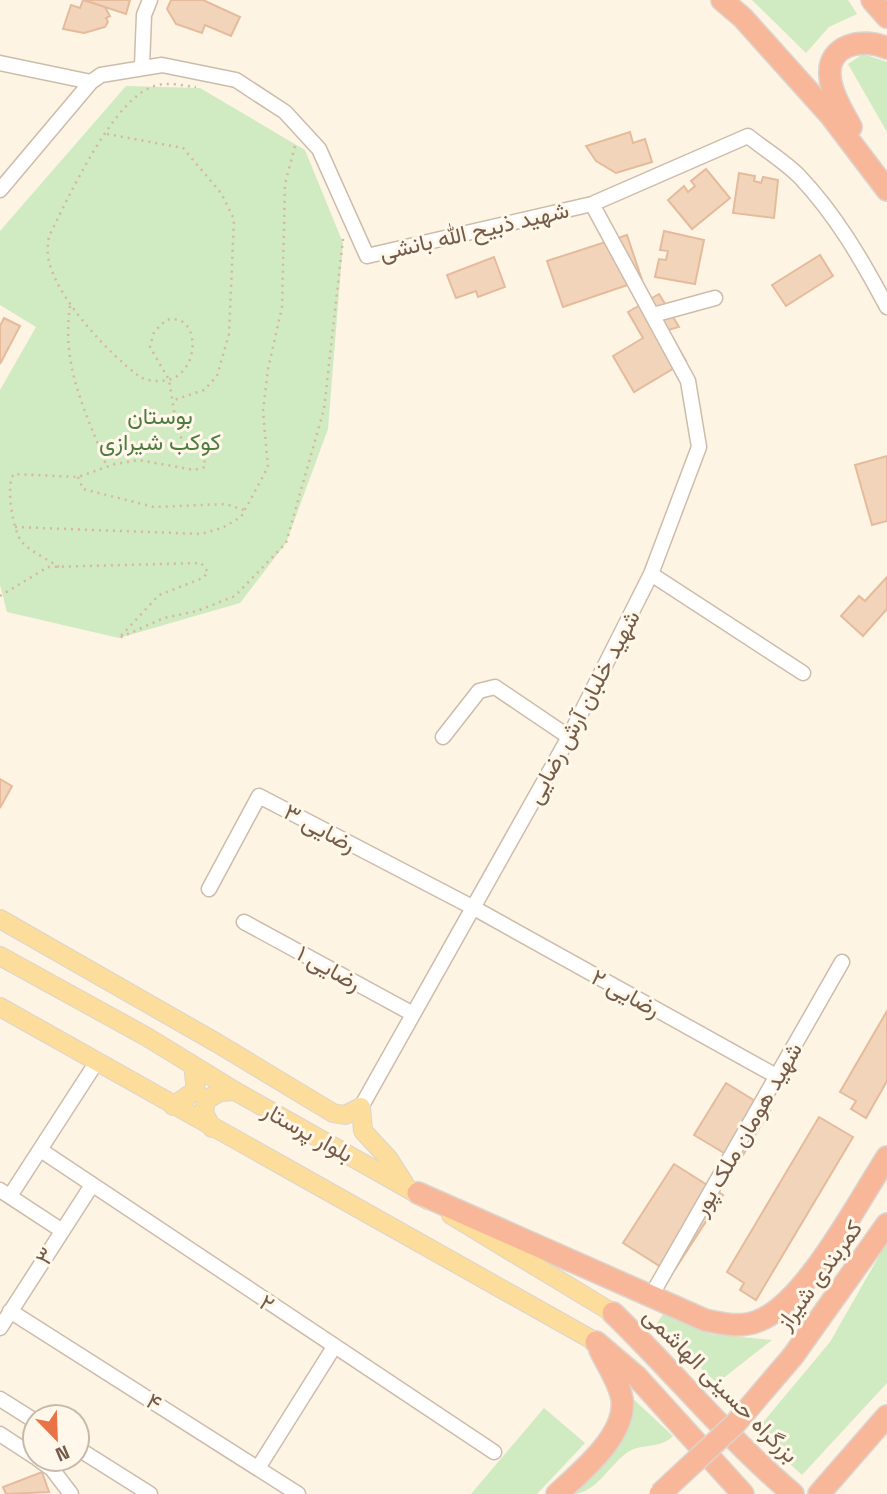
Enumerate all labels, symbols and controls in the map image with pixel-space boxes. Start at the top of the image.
street label: شهید ذبیح الله بانشی [376,195,572,268]
park label: بوستان کوکب شیرازی [99,401,221,457]
street label: شهید خلبان آرش رضایی [519,605,647,809]
street label: رضایی ۳ [279,797,361,859]
street label: رضایی ۱ [291,938,367,998]
street label: رضایی ۲ [586,962,666,1024]
street label: شهید هومان ملک پور [685,1037,810,1223]
street label: بلوار پرستار [256,1094,359,1170]
street label: کمربندی شیراز [769,1214,869,1337]
street label: ۳ [28,1242,62,1270]
street label: ۲ [254,1287,280,1319]
street label: بزرگراه حسینی الهاشمی [637,1301,805,1469]
street label: ۴ [140,1386,168,1418]
north arrow [21,1403,91,1473]
text: N [52,1439,73,1467]

